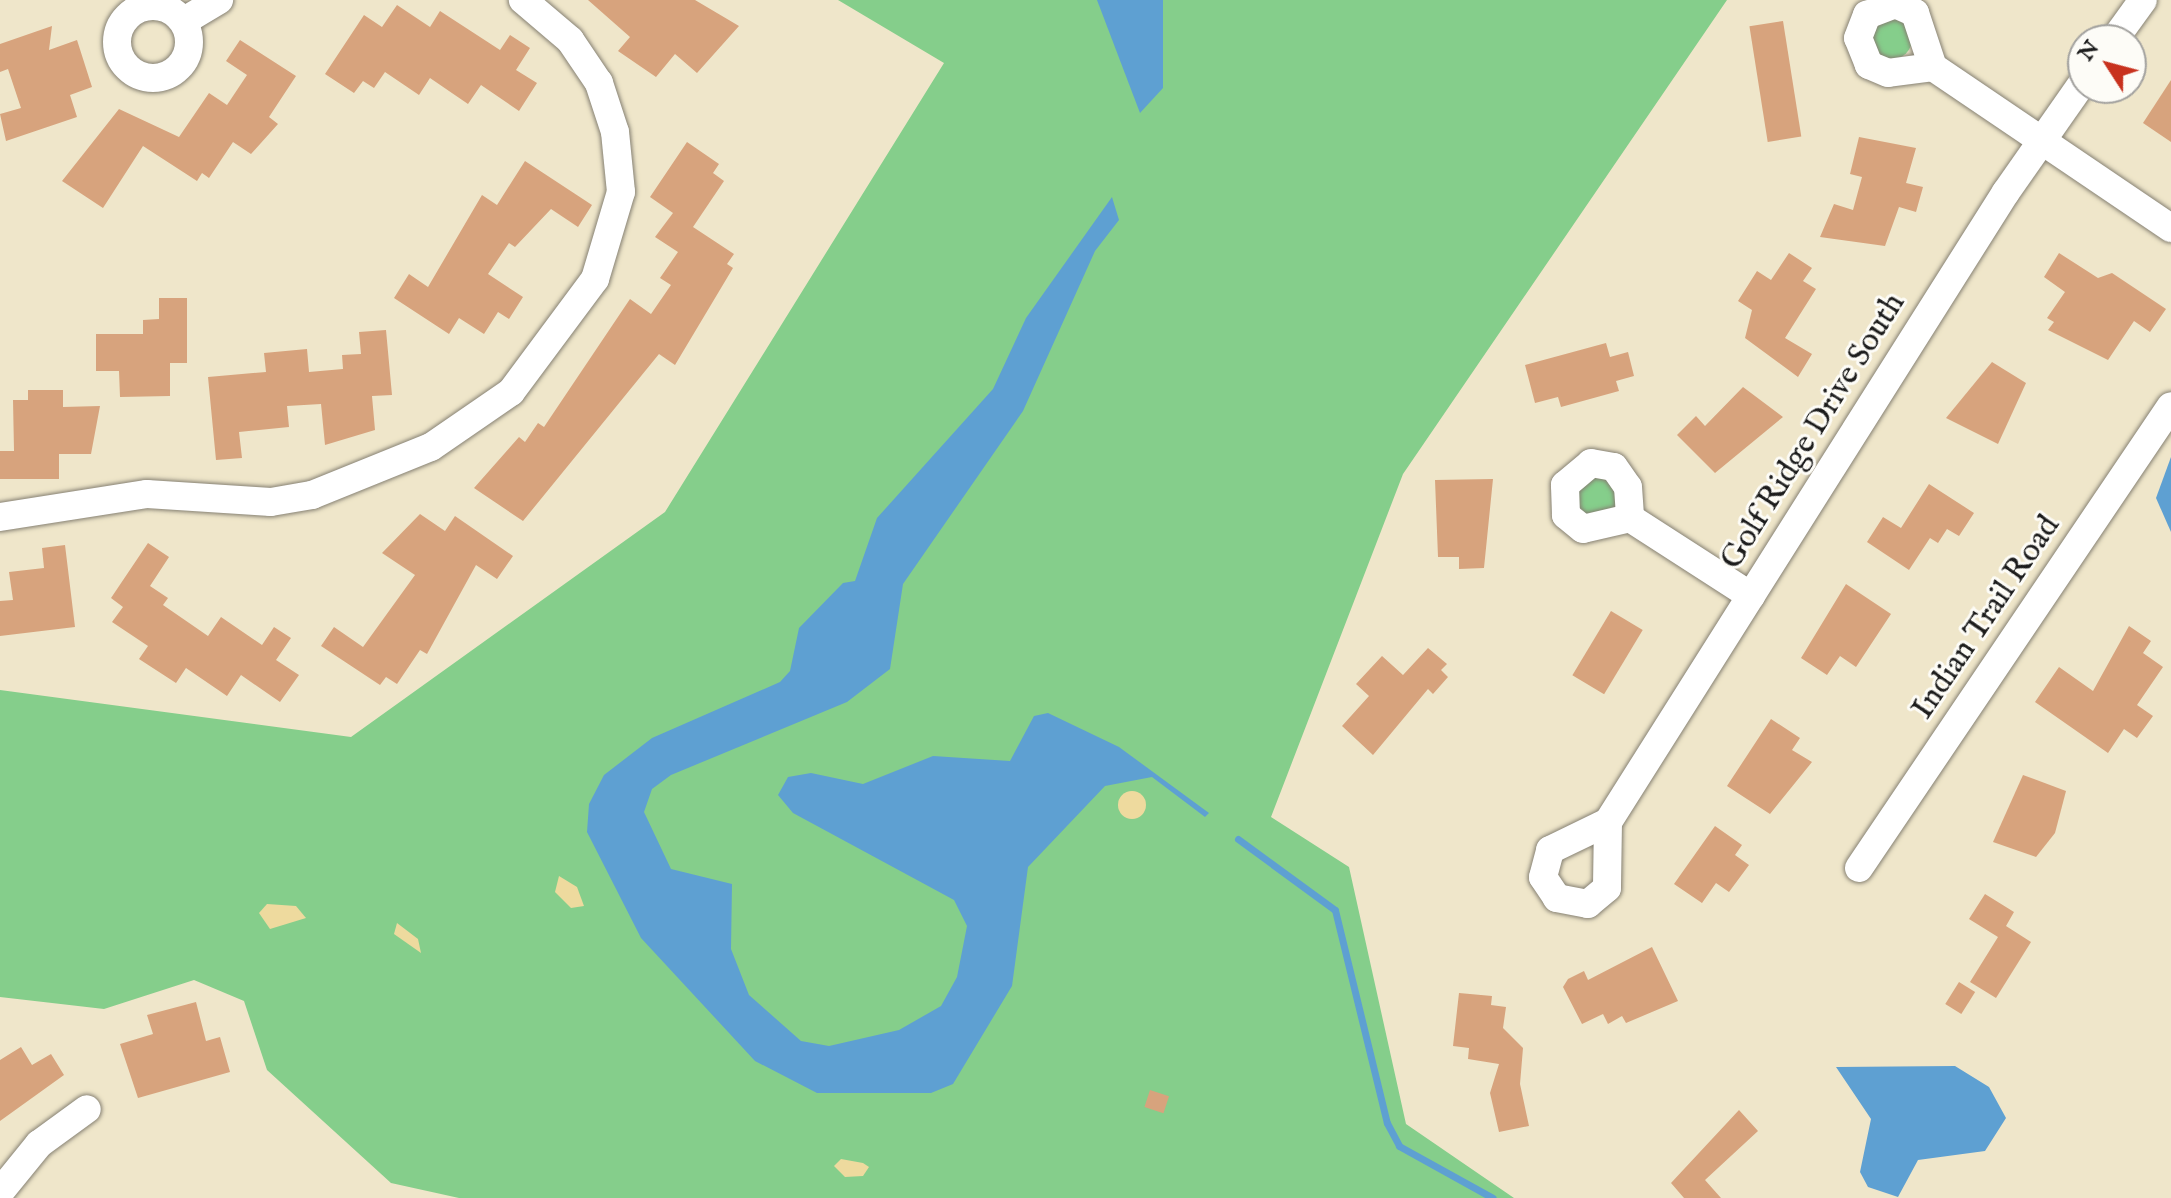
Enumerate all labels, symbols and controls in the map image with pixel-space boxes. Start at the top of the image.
north arrow [2067,24,2147,104]
text: N [2072,35,2106,67]
street label: Golf Ridge Drive South [1713,287,1915,577]
street label: Indian Trail Road [1905,509,2069,727]

